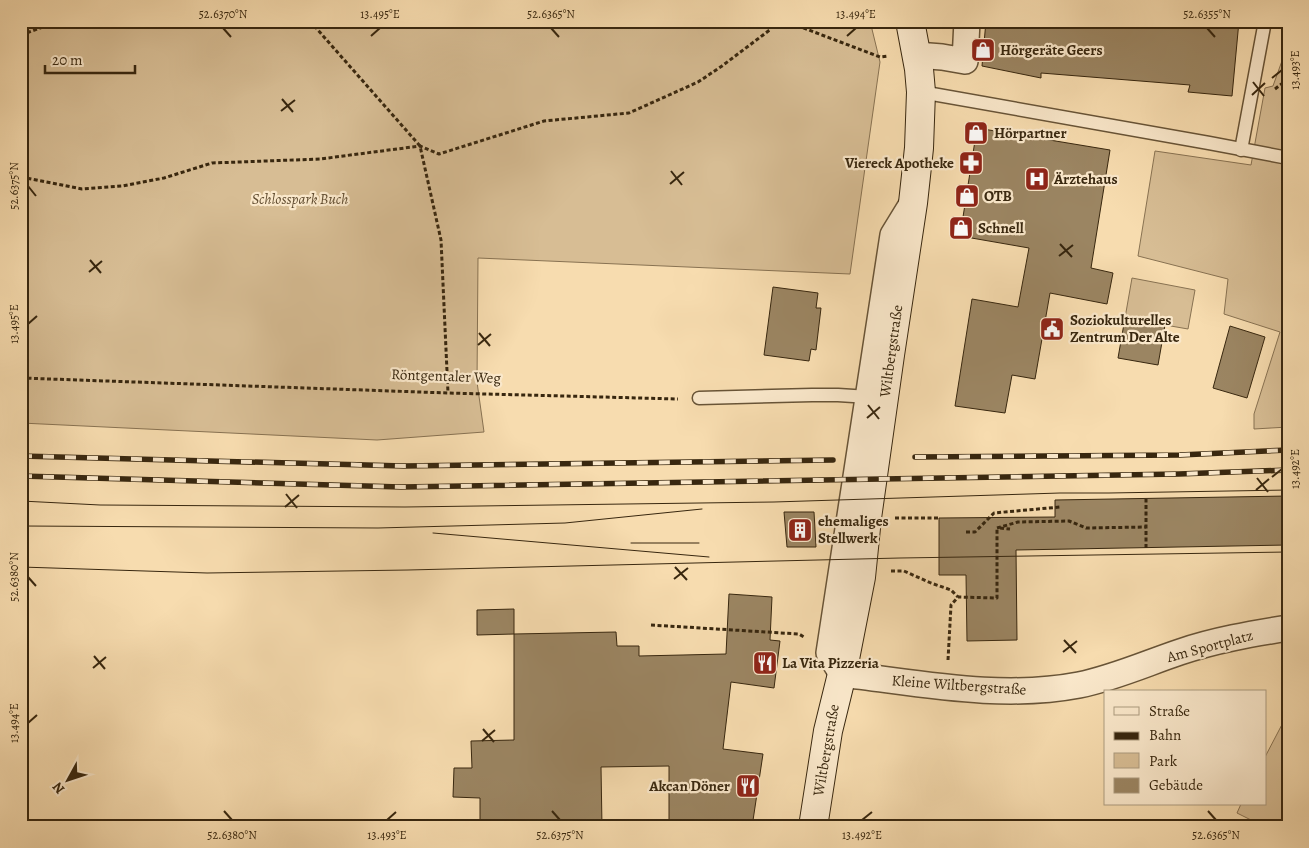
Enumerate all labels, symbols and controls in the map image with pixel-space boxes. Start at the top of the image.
text: 52.6370°N [199,6,248,22]
text: 13.495°E [360,6,400,22]
text: 52.6365°N [527,6,575,22]
text: 13.494°E [836,6,876,22]
text: 52.6355°N [1183,6,1231,22]
shop icon: Hörgeräte Geers [970,37,996,63]
place label: Hörgeräte Geers [1000,40,1103,60]
scale bar [45,42,135,74]
text: 20 m [52,50,83,70]
text: 13.493°E [1287,50,1303,90]
shop icon: Hörpartner [963,120,989,146]
place label: Hörpartner [994,123,1067,143]
pharmacy icon: Viereck Apotheke [958,150,984,176]
place label: Viereck Apotheke [844,153,954,173]
text: 52.6375°N [6,162,22,210]
hospital icon: Ärztehaus [1024,166,1050,192]
place label: Ärztehaus [1053,169,1118,189]
shop icon: OTB [954,183,980,209]
place label: OTB [984,186,1012,206]
park label: Schlosspark Buch [252,189,348,209]
shop icon: Schnell [948,215,974,241]
place label: Schnell [978,218,1024,238]
street label: Wiltbergstraße [874,303,907,399]
text: 13.495°E [6,304,22,344]
place label: Soziokulturelles Zentrum Der Alte [1070,310,1180,347]
public building icon: Soziokulturelles Zentrum Der Alte [1039,316,1065,342]
street label: Röntgentaler Weg [391,364,502,388]
text: 13.492°E [1287,449,1303,489]
place label: ehemaliges Stellwerk [818,511,889,548]
building icon: ehemaliges Stellwerk [787,517,813,543]
text: 52.6380°N [6,552,22,602]
street label: Am Sportplatz [1164,625,1255,667]
restaurant icon: La Vita Pizzeria [752,650,778,676]
place label: La Vita Pizzeria [782,653,880,673]
street label: Kleine Wiltbergstraße [891,670,1027,700]
legend [1104,690,1266,806]
text: Straße [1149,701,1190,721]
street label: Wiltbergstraße [808,702,844,799]
text: 13.494°E [6,703,22,743]
text: Bahn [1149,725,1181,745]
text: Park [1149,751,1178,771]
north arrow [42,756,92,806]
restaurant icon: Akcan Döner [735,773,761,799]
text: Gebäude [1149,775,1203,795]
place label: Akcan Döner [648,776,730,796]
text: N [48,778,69,798]
text: 52.6380°N [207,827,257,843]
text: 13.493°E [367,827,407,843]
text: 52.6375°N [536,827,584,843]
text: 13.492°E [842,827,882,843]
text: 52.6365°N [1192,827,1240,843]

